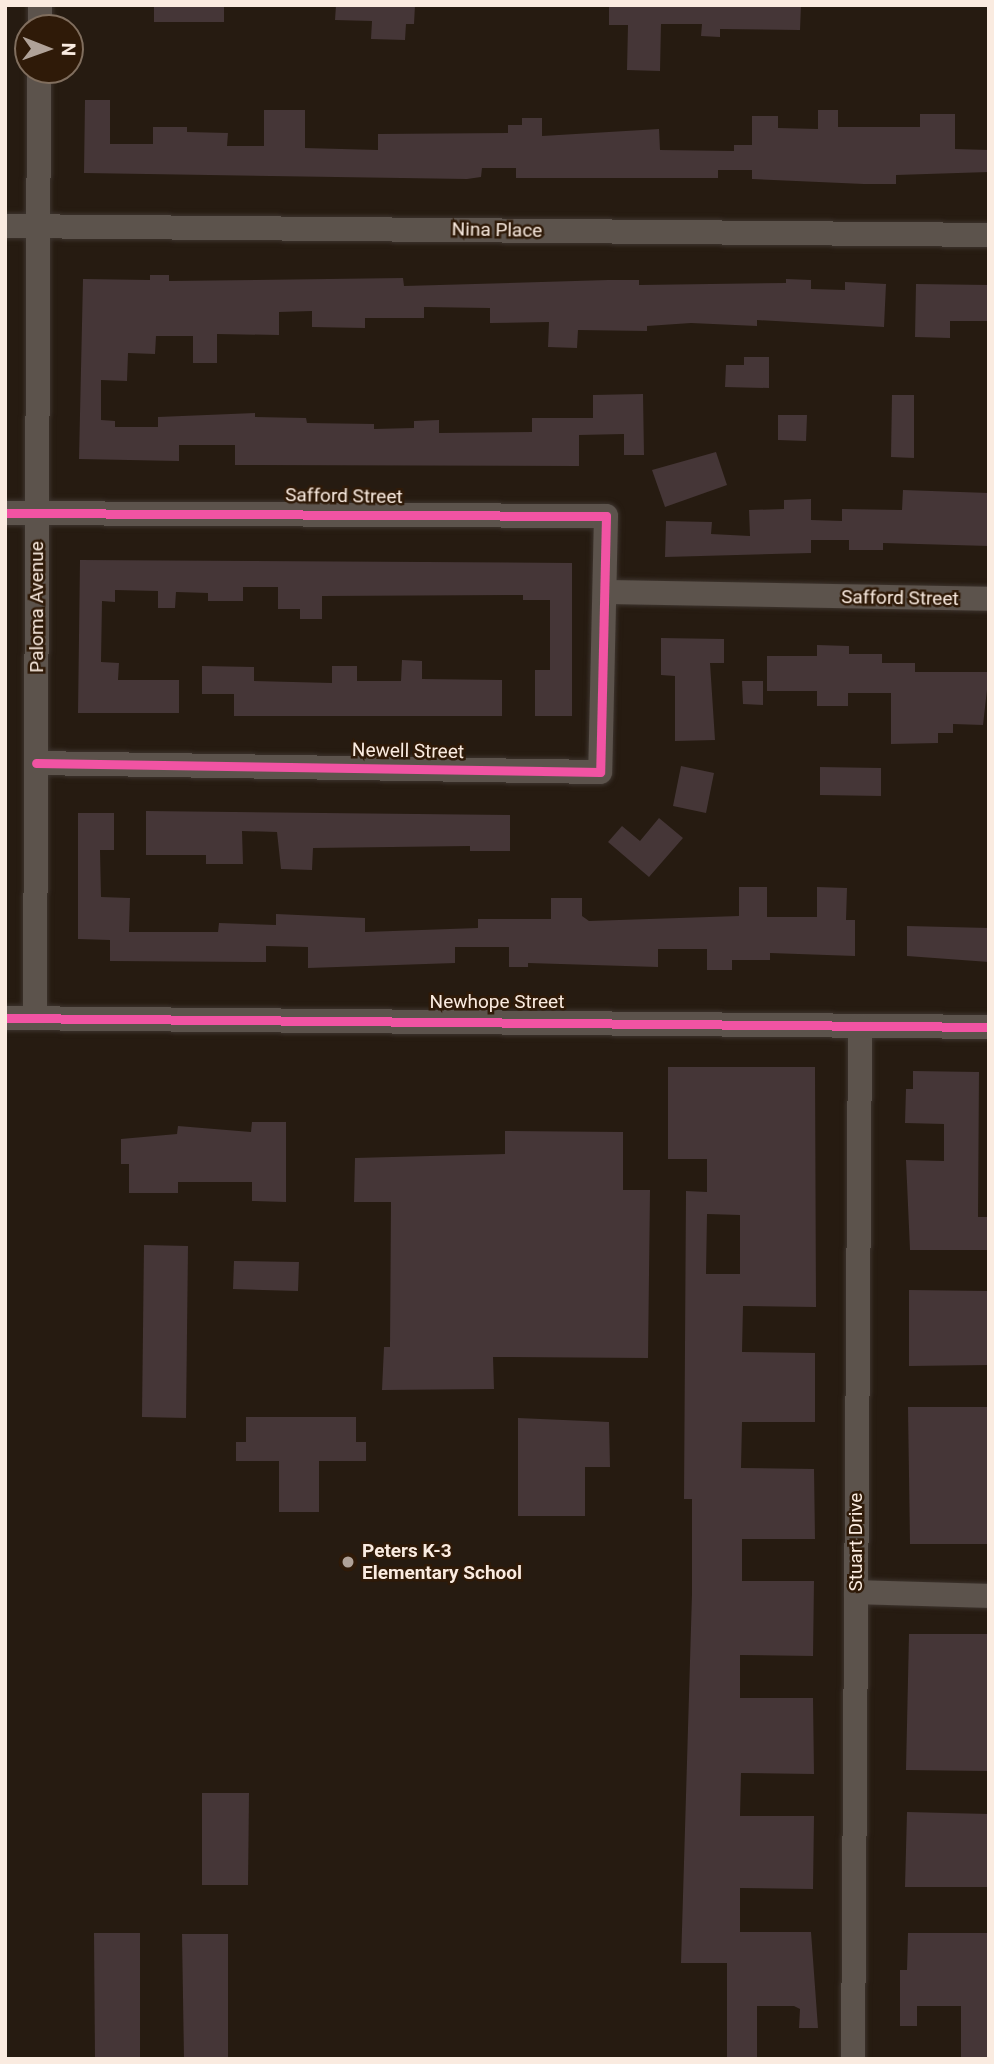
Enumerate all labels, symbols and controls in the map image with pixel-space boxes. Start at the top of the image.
north arrow [14,14,84,84]
text: N [57,42,80,56]
street label: Nina Place [451,218,543,242]
street label: Safford Street [285,484,403,508]
street label: Paloma Avenue [26,541,48,673]
street label: Safford Street [841,586,959,610]
street label: Newell Street [352,739,464,763]
street label: Newhope Street [430,991,564,1013]
street label: Stuart Drive [845,1493,867,1591]
place label: Peters K-3 Elementary School [362,1540,522,1584]
marker: Peters K-3 Elementary School [340,1554,356,1570]

